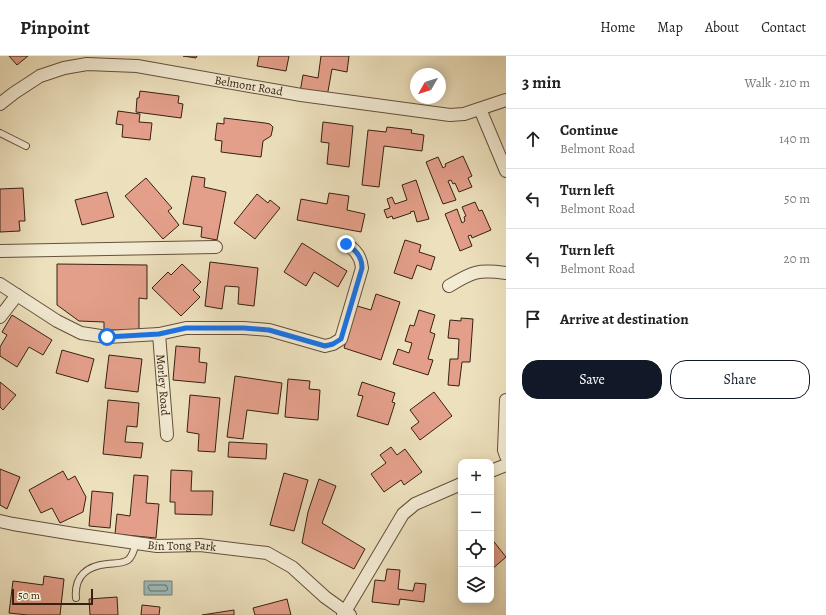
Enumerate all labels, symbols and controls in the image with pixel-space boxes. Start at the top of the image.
text: Pinpoint [20,15,90,41]
text: Home [600,18,635,37]
text: Map [657,18,683,37]
text: About [705,18,739,37]
text: Contact [761,18,806,37]
north arrow [410,68,446,104]
text: 3 min [522,71,561,94]
street label: Belmont Road [213,72,285,100]
text: Walk · 210 m [745,74,810,91]
text: Continue [560,120,618,140]
icon: ahead [522,128,544,150]
text: 140 m [779,130,810,147]
text: Belmont Road [560,140,635,157]
text: Turn left [560,180,615,200]
icon: left [522,188,544,210]
text: 50 m [784,190,810,207]
text: Belmont Road [560,200,635,217]
route end [337,235,355,253]
text: Turn left [560,240,615,260]
icon: left [522,248,544,270]
text: 20 m [784,250,810,267]
text: Belmont Road [560,260,635,277]
icon: arrive [522,308,544,330]
text: Arrive at destination [560,309,689,329]
route start [98,328,116,346]
street label: Morley Road [153,353,173,417]
button: Save [522,360,662,399]
button: Share [670,360,810,399]
map controls [458,459,494,603]
button: + [458,459,494,495]
button: − [458,495,494,531]
button: locate [458,531,494,567]
street label: Bin Tong Park [147,537,217,555]
button: layers [458,567,494,603]
scale bar [12,587,93,606]
text: 50 m [18,588,40,603]

